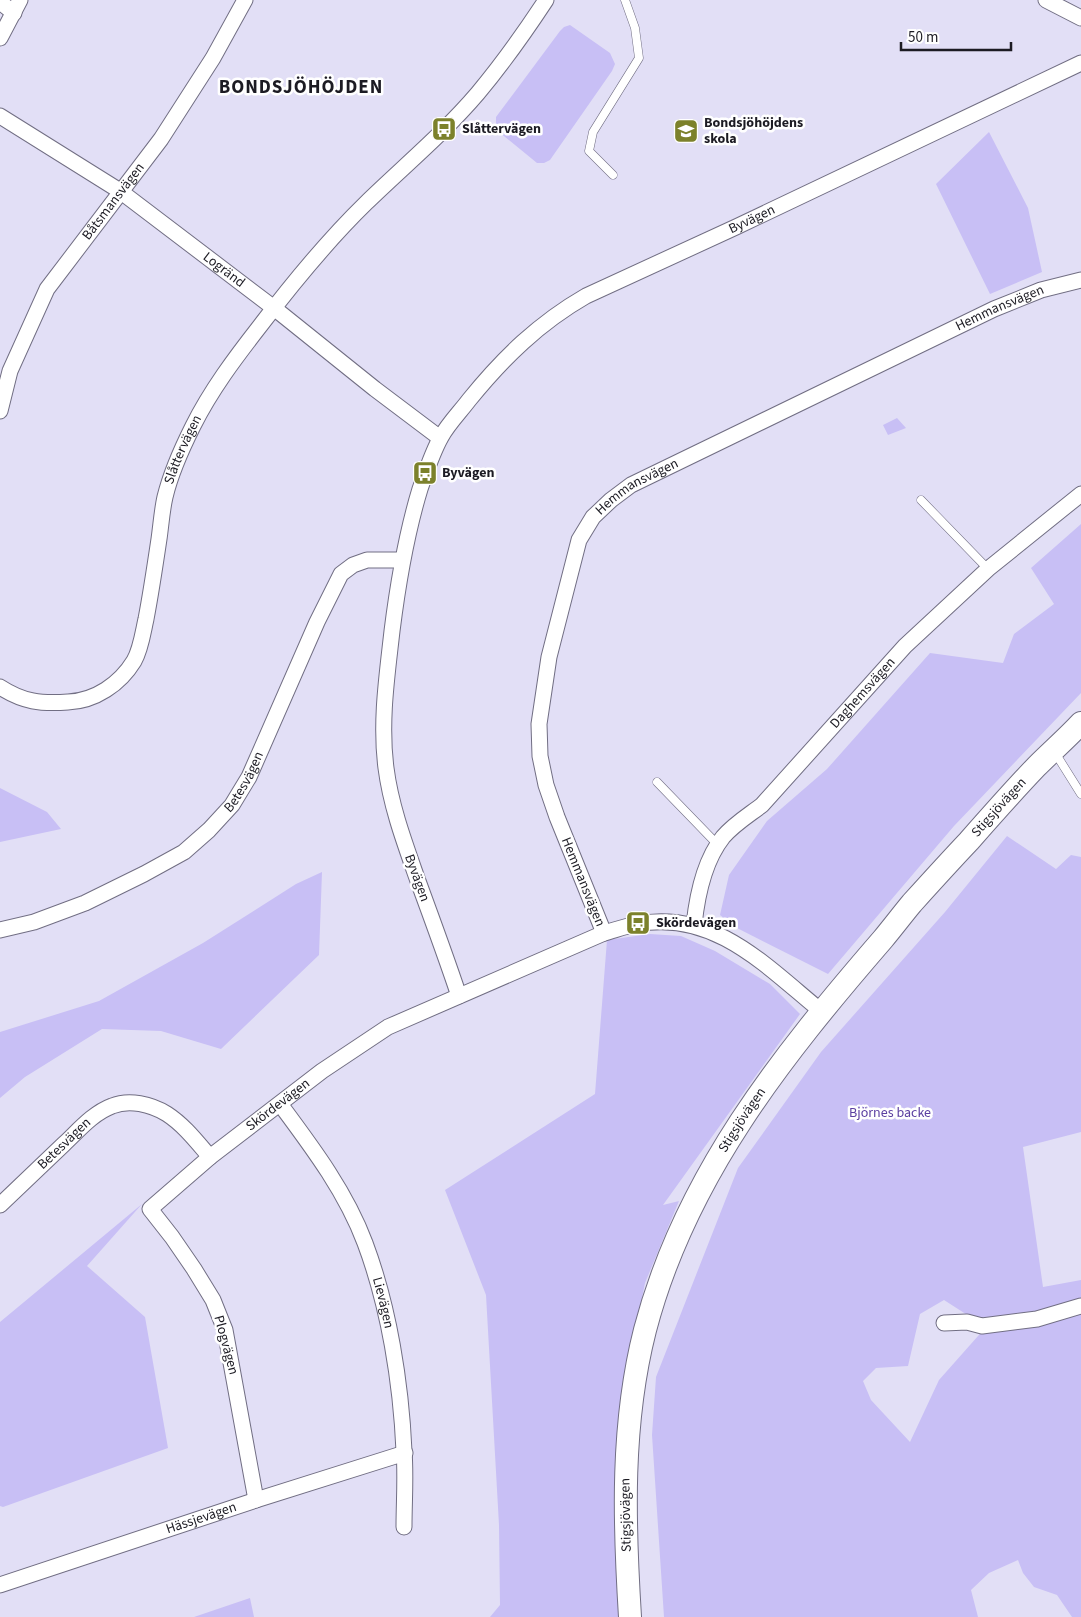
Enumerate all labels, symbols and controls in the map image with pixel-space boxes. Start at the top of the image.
scale bar [901,20,1011,52]
text: 50 m [908,27,938,48]
district label: BONDSJÖHÖJDEN [219,74,383,101]
place label: Bondsjöhöjdens skola [704,113,803,149]
bus stop icon: Slåttervägen [431,116,457,142]
school or university icon: Bondsjöhöjdens skola [673,118,699,144]
place label: Slåttervägen [462,119,541,139]
street label: Båtsmansvägen [77,159,149,244]
street label: Byvägen [725,200,779,239]
street label: Logränd [199,247,249,293]
street label: Hemmansvägen [952,280,1047,336]
street label: Slåttervägen [159,411,207,487]
street label: Hemmansvägen [591,454,682,520]
bus stop icon: Byvägen [412,460,438,486]
place label: Byvägen [442,463,494,483]
street label: Daghemsvägen [825,653,900,733]
street label: Betesvägen [219,748,269,817]
street label: Stigsjövägen [967,773,1031,842]
street label: Hemmansvägen [556,834,610,930]
street label: Byvägen [399,851,435,905]
bus stop icon: Skördevägen [625,910,651,936]
place label: Skördevägen [656,913,736,933]
street label: Skördevägen [242,1074,314,1136]
street label: Stigsjövägen [713,1083,771,1156]
park label: Björnes backe [849,1103,931,1123]
street label: Betesvägen [33,1113,95,1174]
street label: Lievägen [367,1275,399,1330]
street label: Plogvägen [208,1313,244,1377]
street label: Stigsjövägen [615,1478,637,1552]
street label: Hässjevägen [163,1497,239,1539]

